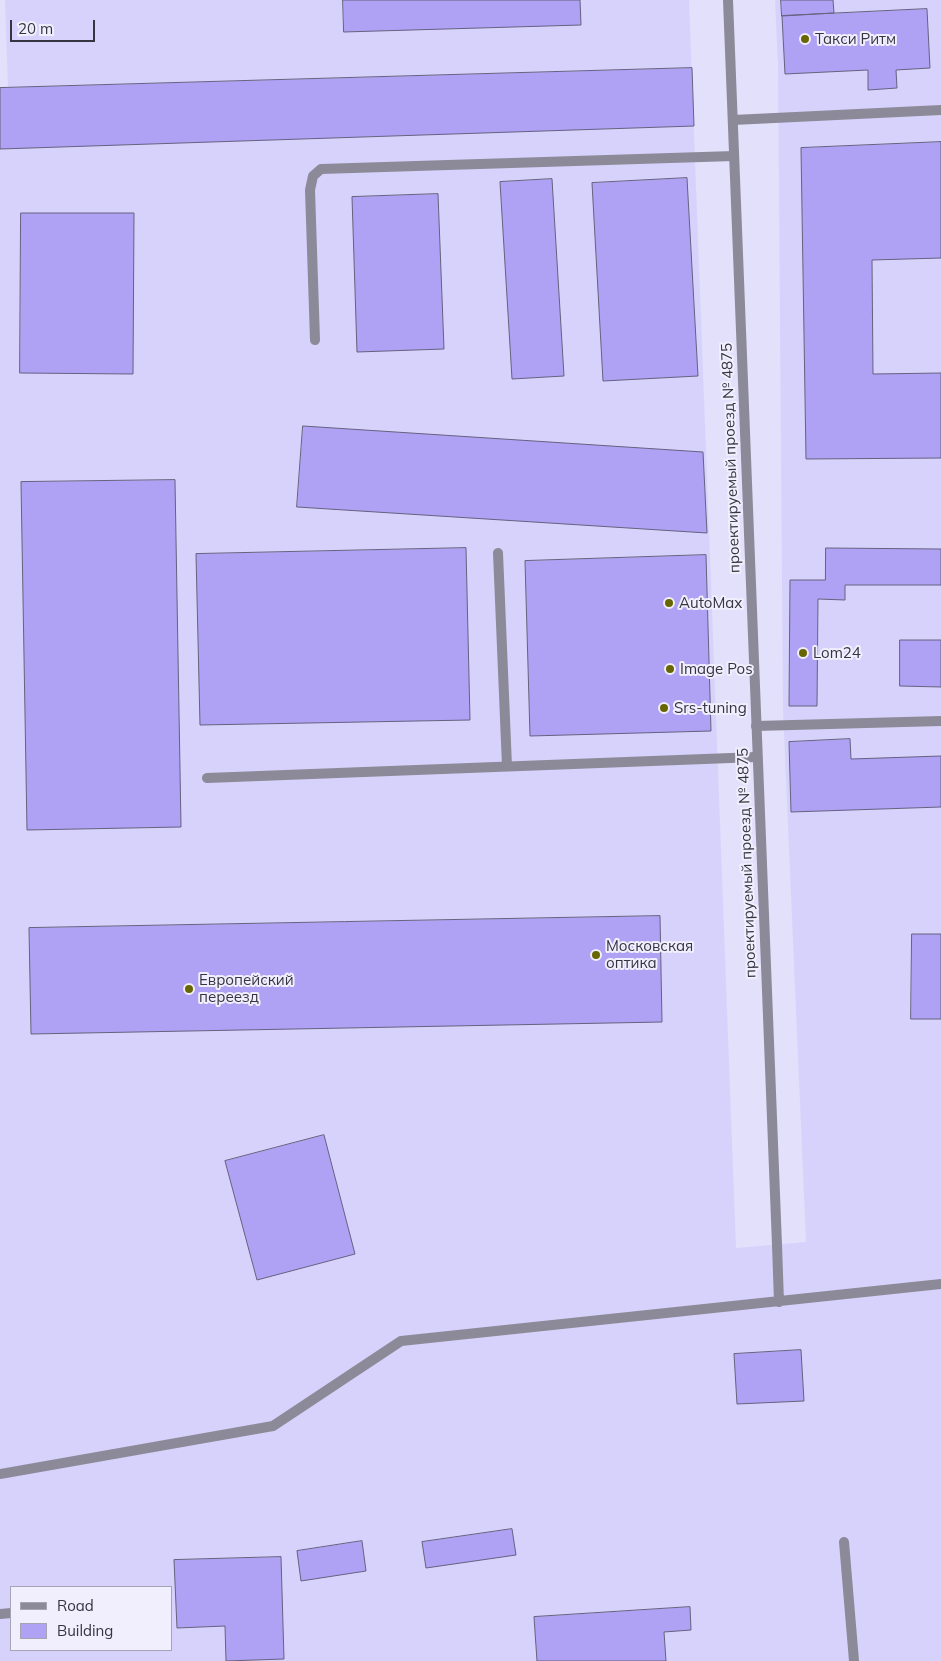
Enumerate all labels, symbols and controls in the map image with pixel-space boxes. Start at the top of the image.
scale bar [12,10,98,42]
text: 20 m [18,19,53,38]
place label: Такси Ритм [815,30,896,48]
marker: Такси Ритм [799,33,811,45]
street label: проектируемый проезд № 4875 [718,343,744,573]
place label: AutoMax [679,594,742,612]
marker: AutoMax [663,597,675,609]
place label: Lom24 [813,644,861,662]
marker: Lom24 [797,647,809,659]
place label: Image Pos [680,660,753,678]
marker: Image Pos [664,663,676,675]
place label: Srs-tuning [674,699,747,717]
marker: Srs-tuning [658,702,670,714]
street label: проектируемый проезд № 4875 [734,748,760,978]
place label: Московская оптика [606,937,693,972]
marker: Московская оптика [590,949,602,961]
place label: Европейский переезд [199,971,294,1006]
marker: Европейский переезд [183,983,195,995]
legend [10,1586,172,1651]
text: Road [57,1596,94,1615]
text: Building [57,1621,113,1640]

